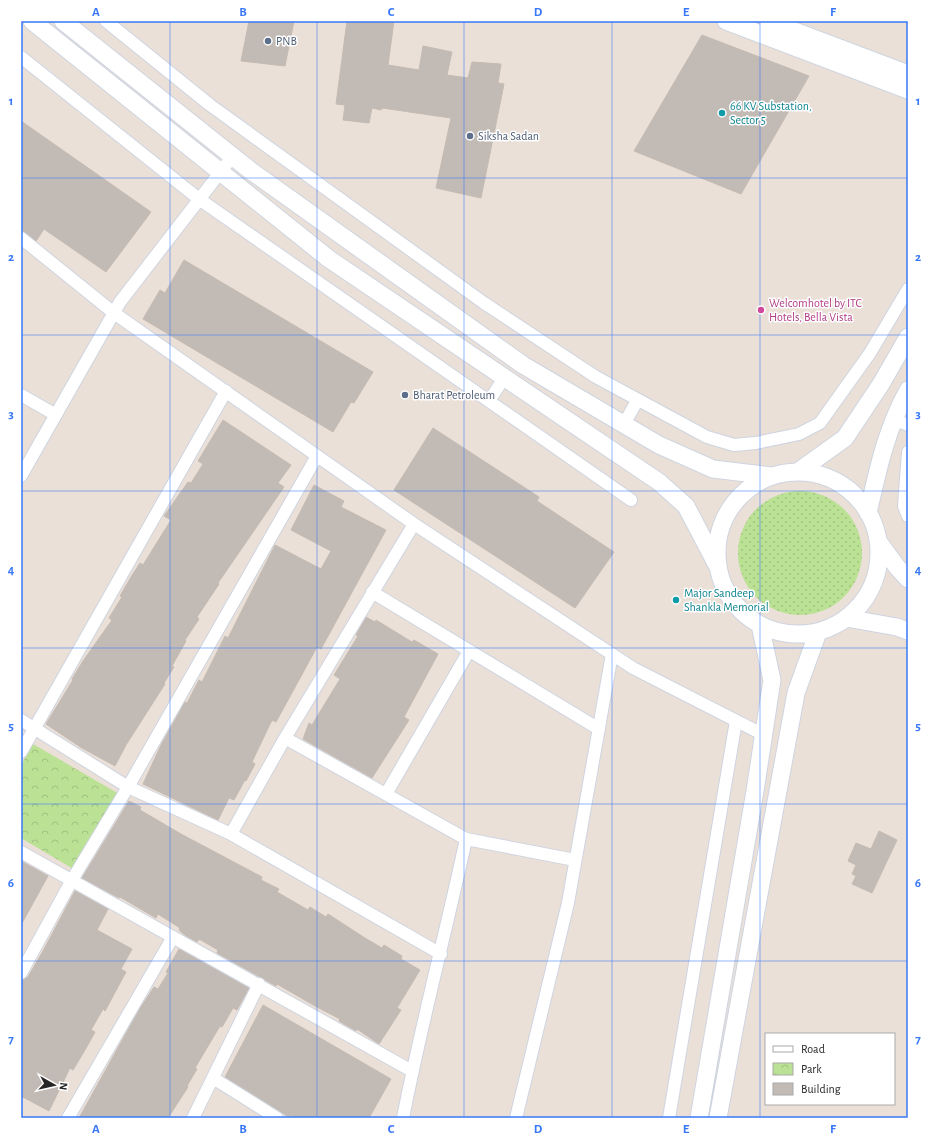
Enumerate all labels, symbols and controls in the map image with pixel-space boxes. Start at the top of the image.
text: A [92,6,100,19]
text: B [239,6,247,19]
text: C [388,6,395,19]
text: D [534,6,543,19]
text: E [683,6,690,19]
text: F [830,6,837,19]
place label: PNB [276,35,297,47]
marker: PNB [263,36,273,46]
text: 1 [9,95,13,108]
text: 1 [916,95,920,108]
place label: 66 KV Substation, Sector 5 [730,100,812,126]
marker: 66 KV Substation, Sector 5 [717,108,727,118]
place label: Siksha Sadan [478,130,539,142]
marker: Siksha Sadan [465,131,475,141]
text: 2 [8,251,14,264]
text: 2 [915,251,921,264]
place label: Welcomhotel by ITC Hotels, Bella Vista [769,297,862,323]
marker: Welcomhotel by ITC Hotels, Bella Vista [756,305,766,315]
place label: Bharat Petroleum [413,389,495,401]
marker: Bharat Petroleum [400,390,410,400]
text: 3 [8,408,14,421]
text: 3 [915,408,921,421]
text: 4 [8,564,15,577]
text: 4 [915,564,922,577]
place label: Major Sandeep Shankla Memorial [684,587,769,613]
marker: Major Sandeep Shankla Memorial [671,595,681,605]
text: 5 [8,720,14,733]
text: 5 [915,720,921,733]
text: 6 [8,877,14,890]
text: 6 [915,877,921,890]
text: 7 [8,1033,14,1046]
legend [765,1033,895,1105]
text: 7 [915,1033,921,1046]
text: Road [801,1043,825,1055]
text: Park [801,1063,822,1075]
north arrow [34,1065,74,1105]
text: N [57,1082,69,1091]
text: Building [801,1083,841,1095]
text: A [92,1123,100,1136]
text: B [239,1123,247,1136]
text: C [388,1123,395,1136]
text: D [534,1123,543,1136]
text: E [683,1123,690,1136]
text: F [830,1123,837,1136]

